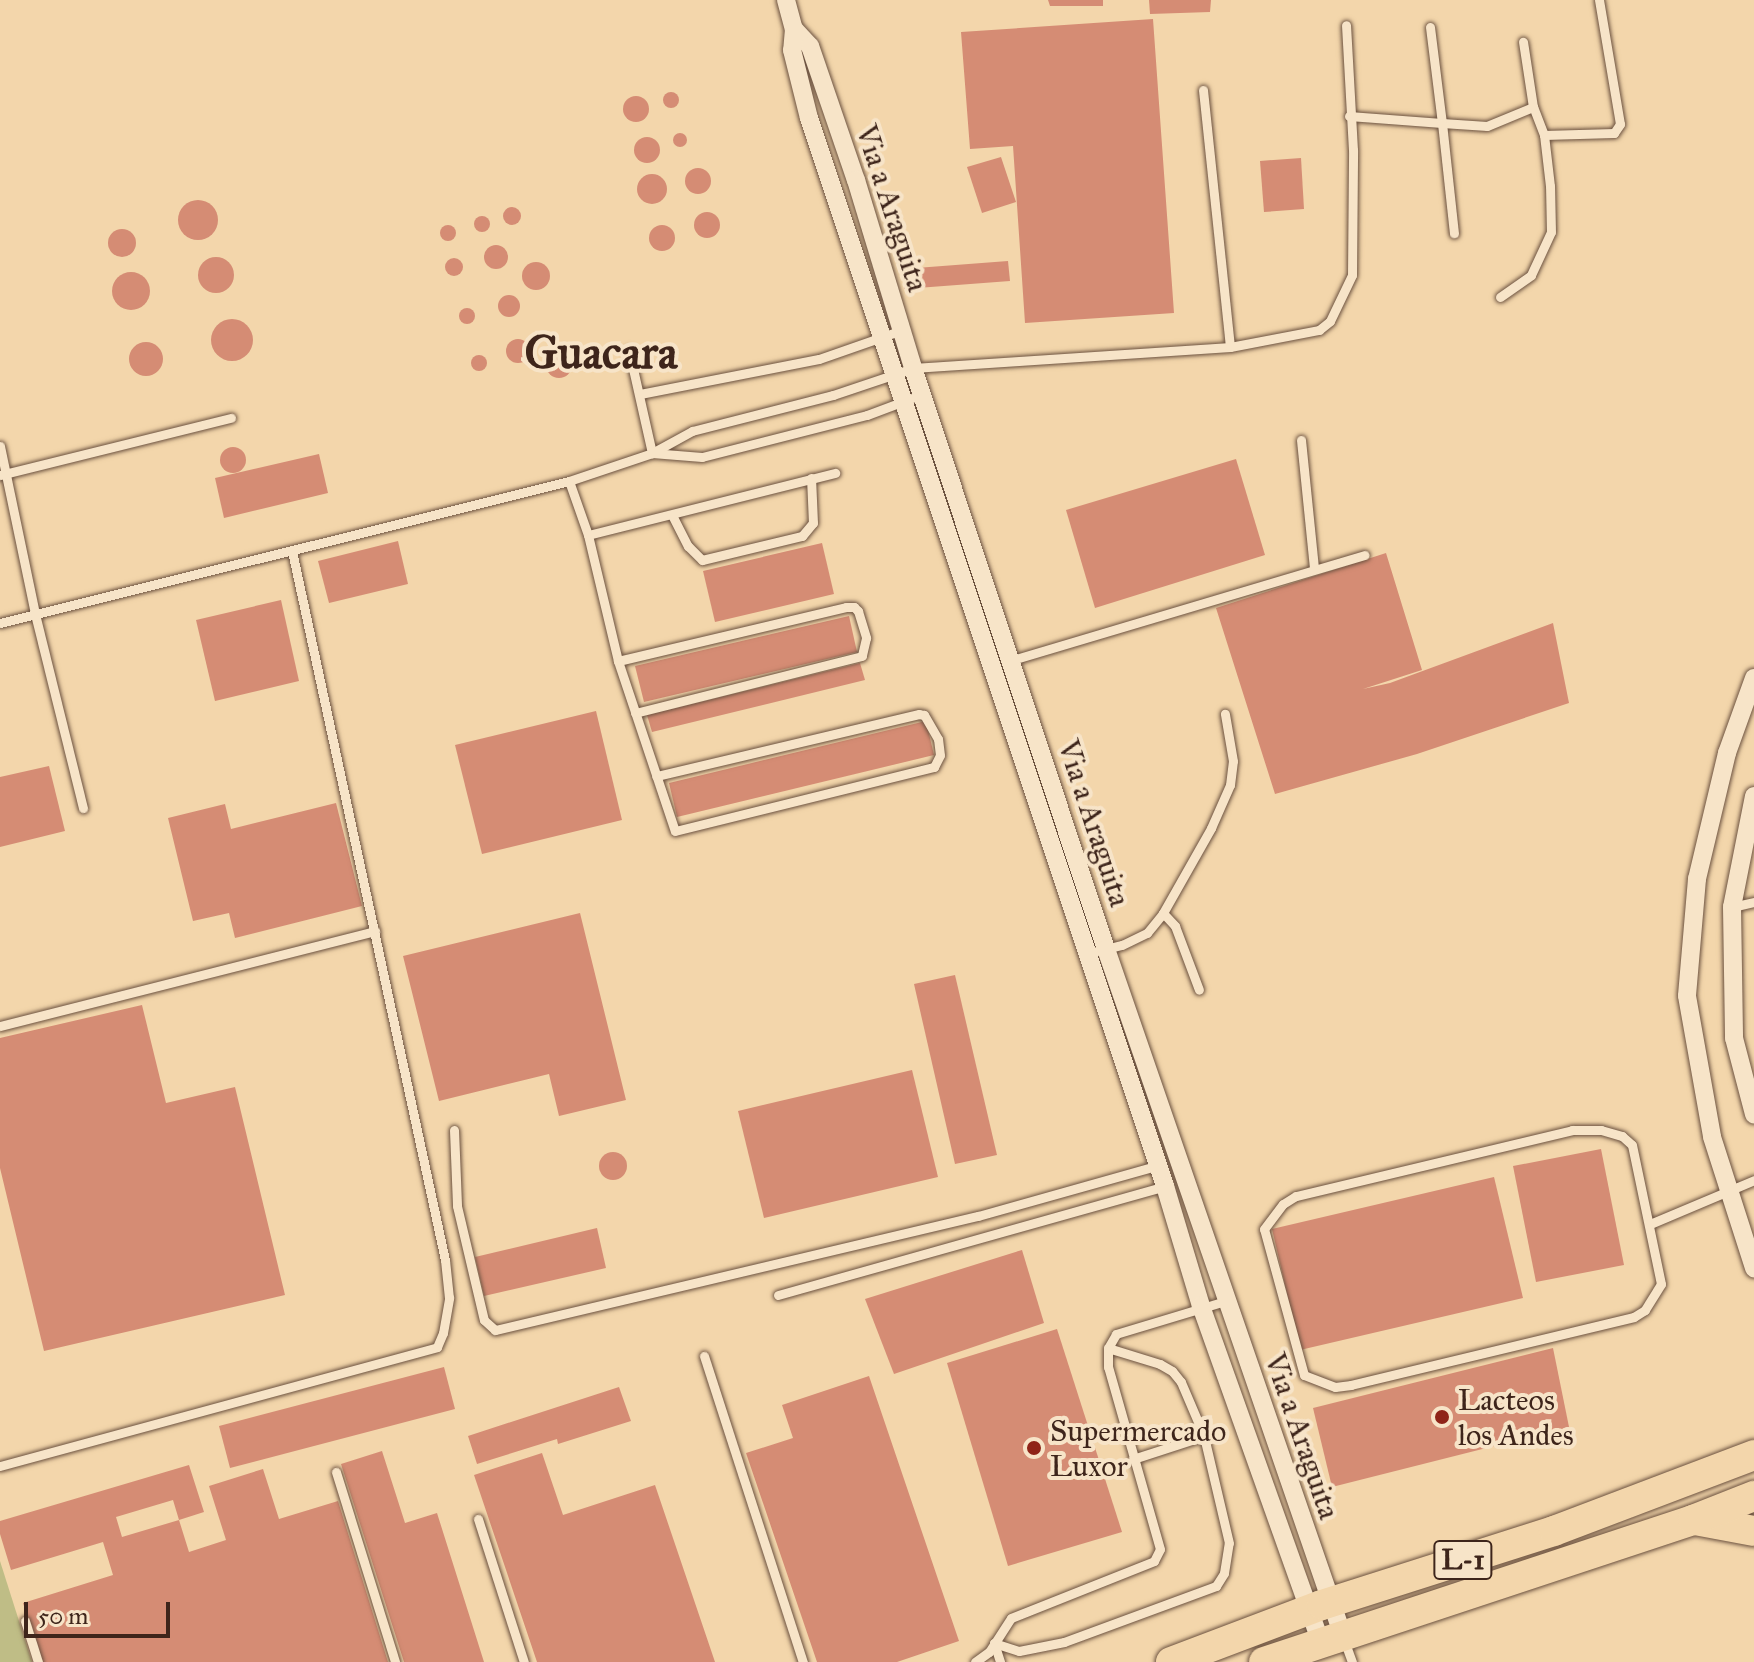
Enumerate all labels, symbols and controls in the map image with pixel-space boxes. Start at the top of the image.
street label: Via a Araguita [848,120,936,296]
district label: Guacara [524,325,678,381]
street label: Via a Araguita [1050,735,1138,911]
street label: Via a Araguita [1257,1348,1347,1524]
place label: Lacteos los Andes [1458,1382,1574,1452]
marker: Lacteos los Andes [1433,1408,1451,1426]
place label: Supermercado Luxor [1050,1413,1226,1484]
marker: Supermercado Luxor [1025,1439,1043,1457]
road number: L-1 [1433,1536,1493,1584]
scale bar [28,1586,174,1636]
text: 50 m [38,1601,88,1631]

